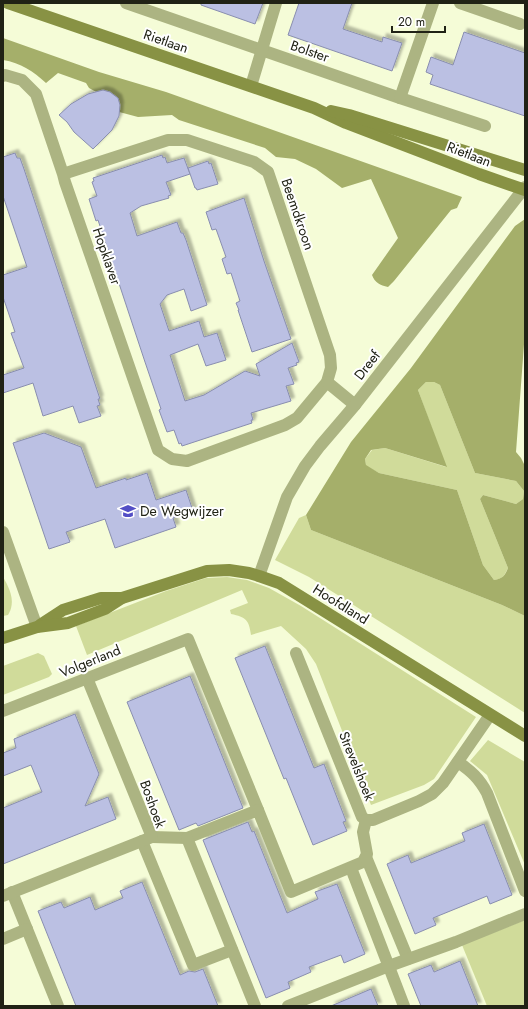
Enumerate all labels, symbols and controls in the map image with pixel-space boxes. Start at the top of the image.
scale bar [392,8,445,34]
text: 20 m [398,13,425,31]
street label: Rietlaan [141,24,191,58]
street label: Bolster [288,35,332,67]
street label: Rietlaan [444,136,494,172]
street label: Beemdkroon [276,176,320,252]
street label: Hopklaver [88,225,126,288]
street label: Dreef [349,345,386,384]
place label: De Wegwijzer [140,501,224,521]
school or university icon: De Wegwijzer [119,502,137,520]
street label: Hoofdland [309,579,373,629]
street label: Volgerland [56,640,124,682]
street label: Strevelshoek [334,728,380,804]
street label: Boshoek [135,777,171,831]

